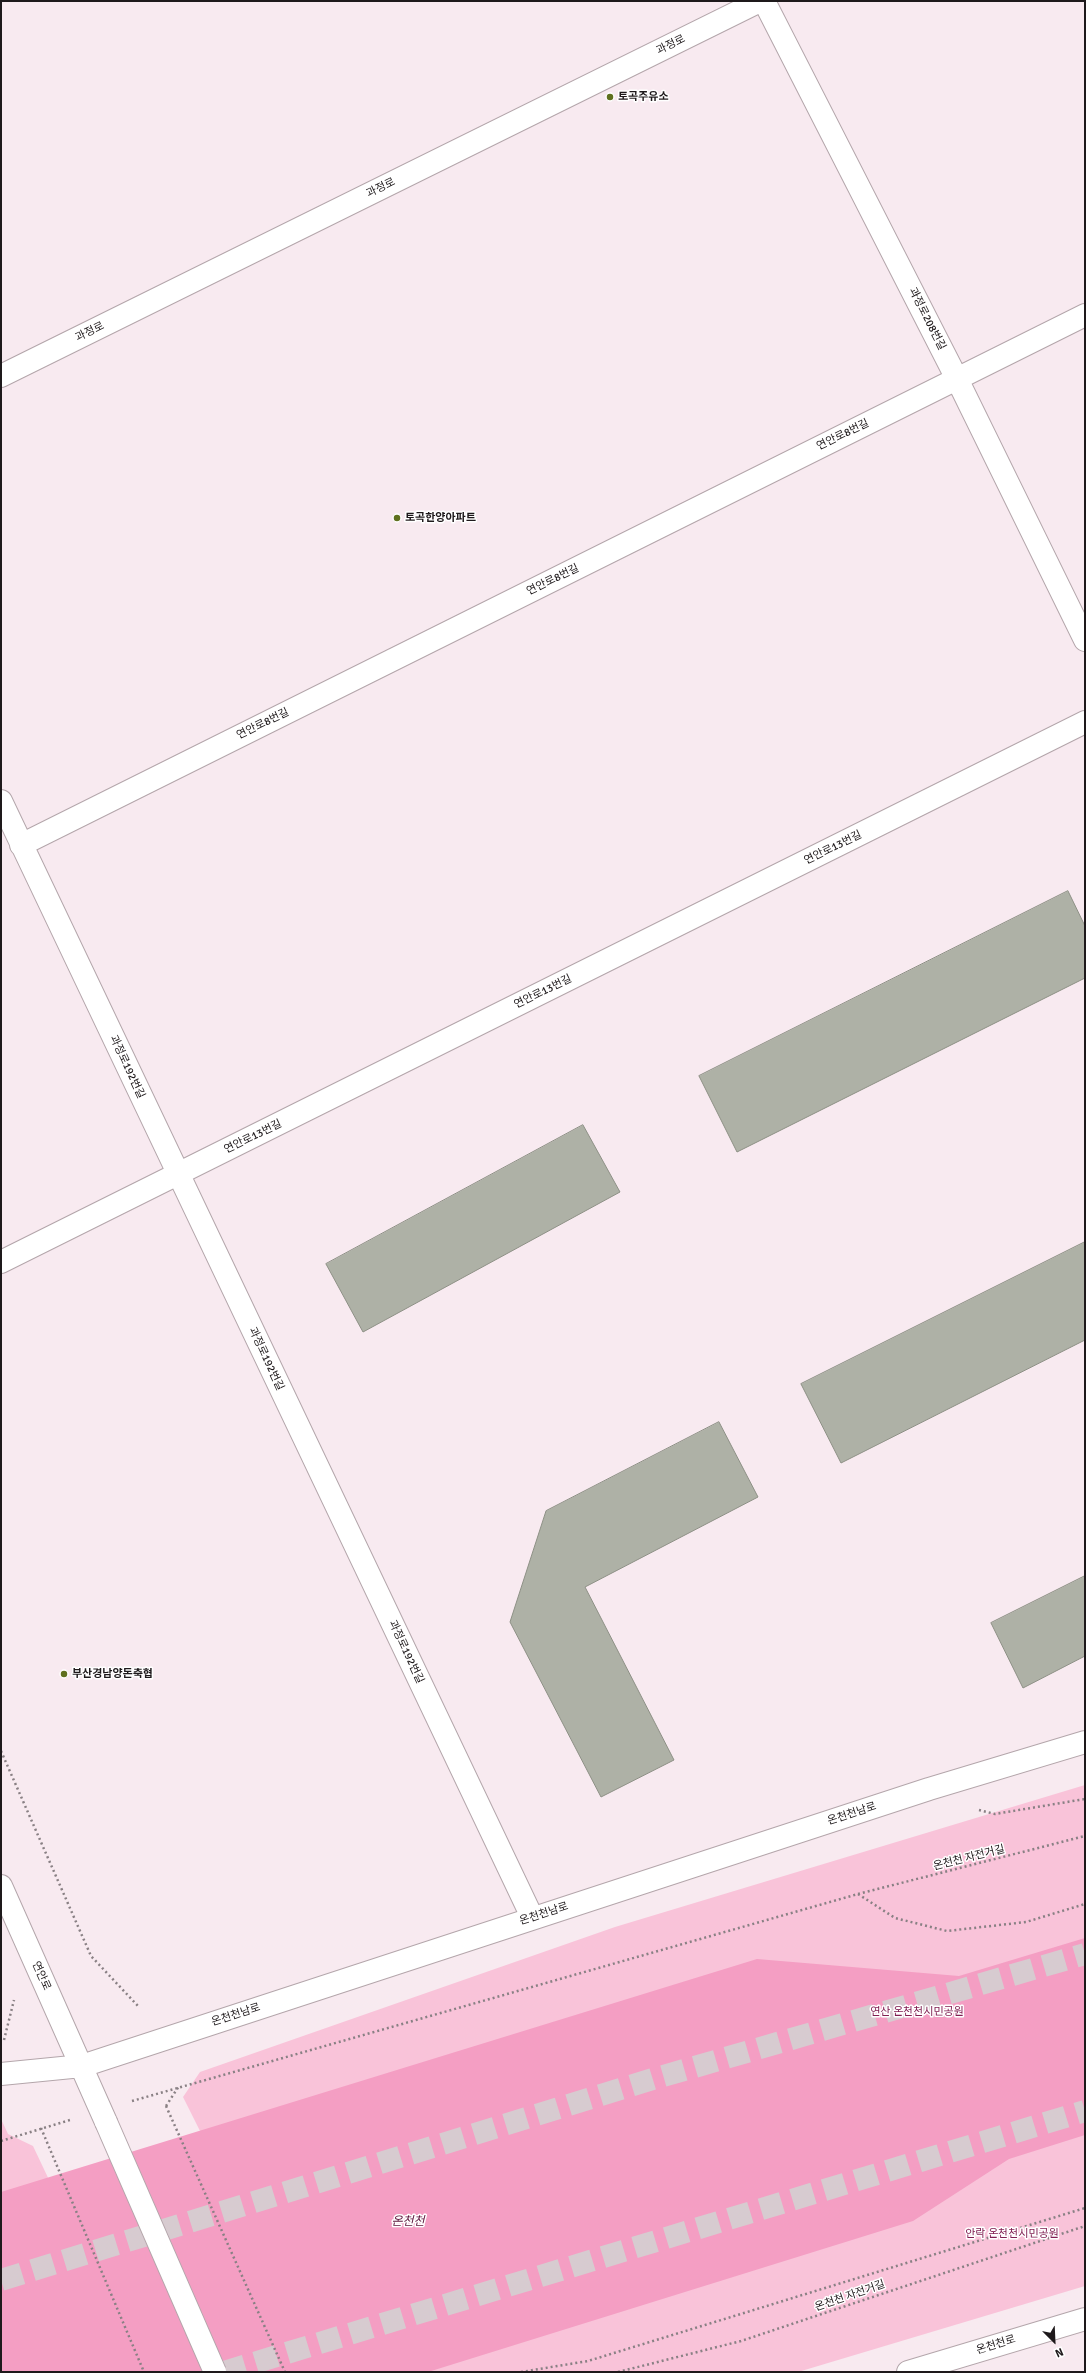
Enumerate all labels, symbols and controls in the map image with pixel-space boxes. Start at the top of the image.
street label: 과정로 [654,32,688,58]
place label: 토곡주유소 [618,90,669,104]
marker: 토곡주유소 [605,92,615,102]
street label: 과정로 [364,175,398,201]
street label: 과정로208번길 [906,286,948,352]
street label: 과정로 [73,319,107,345]
street label: 연안로8번길 [815,417,871,453]
place label: 토곡한양아파트 [405,511,476,525]
marker: 토곡한양아파트 [392,513,402,523]
street label: 연안로8번길 [525,562,581,598]
street label: 연안로8번길 [235,706,291,742]
street label: 연안로13번길 [802,828,864,868]
street label: 연안로13번길 [512,972,574,1012]
street label: 과정로192번길 [107,1033,147,1101]
street label: 연안로13번길 [222,1117,284,1157]
street label: 과정로192번길 [246,1325,286,1393]
street label: 과정로192번길 [386,1618,426,1686]
place label: 부산경남양돈축협 [72,1667,153,1681]
marker: 부산경남양돈축협 [59,1669,69,1679]
street label: 온천천남로 [826,1800,878,1828]
street label: 온천천 자전거길 [932,1843,1006,1873]
street label: 온천천남로 [518,1900,570,1928]
street label: 연안로 [29,1959,53,1993]
street label: 온천천남로 [210,2001,262,2029]
park label: 연산 온천천시민공원 [870,2005,964,2019]
water label: 온천천 [391,2215,425,2229]
park label: 안락 온천천시민공원 [965,2227,1059,2241]
street label: 온천천 자전거길 [813,2278,887,2314]
north arrow [1034,2321,1074,2361]
street label: 온천천로 [975,2333,1017,2357]
text: N [1053,2345,1065,2360]

